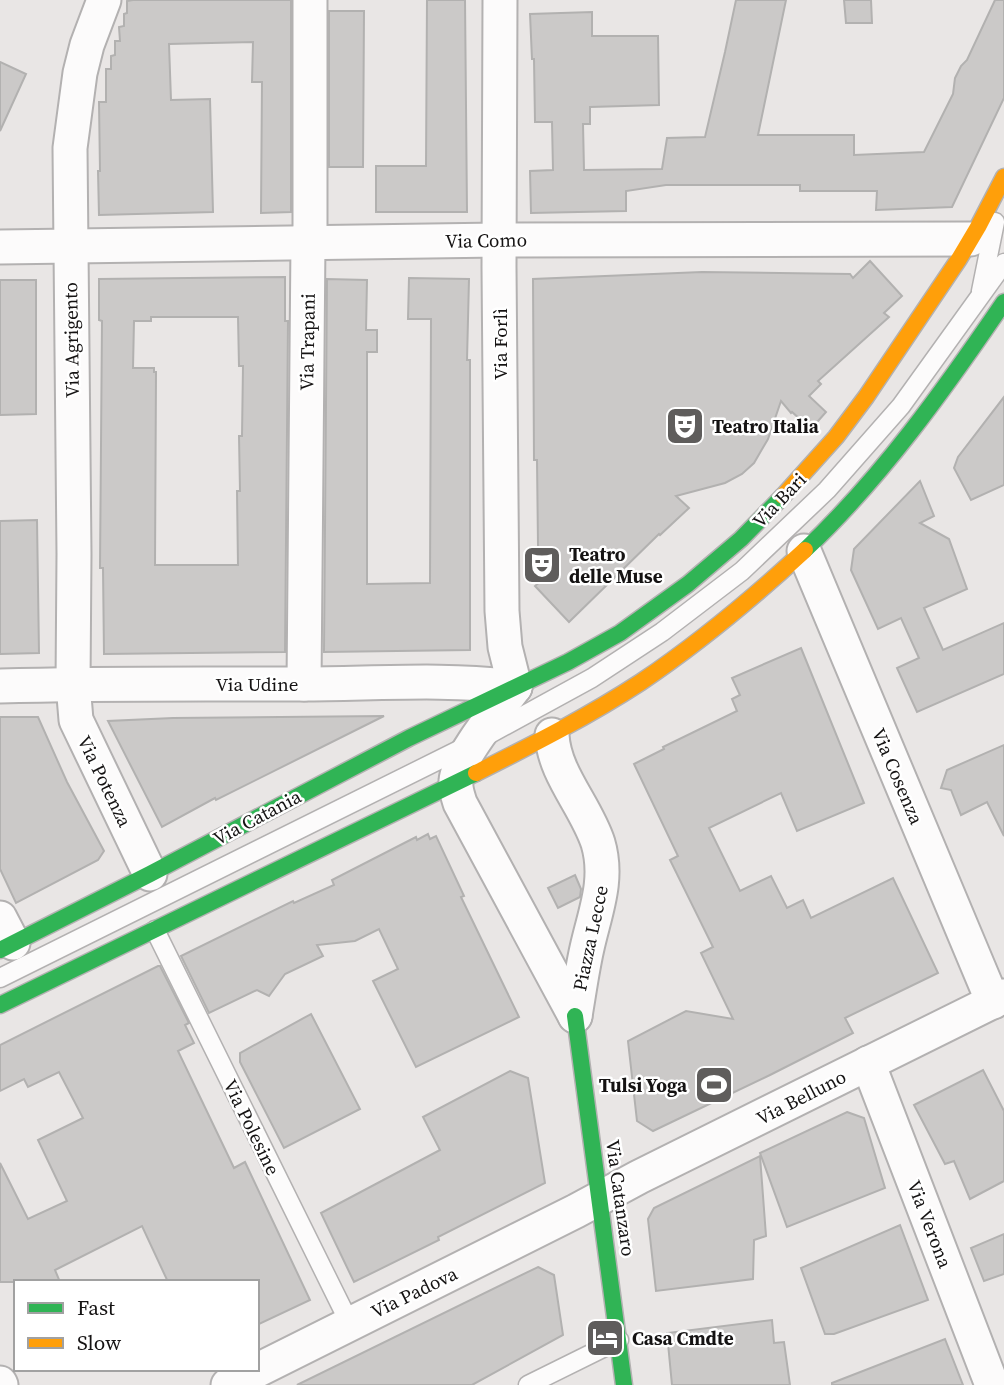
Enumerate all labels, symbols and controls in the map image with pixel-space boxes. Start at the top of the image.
street label: Via Como [445,226,527,254]
street label: Via Agrigento [57,282,85,398]
street label: Via Trapani [293,293,321,391]
street label: Via Forlì [487,308,513,380]
theatre icon: Teatro Italia [664,405,706,447]
place label: Teatro Italia [712,413,820,439]
street label: Via Bari [746,467,812,533]
place label: Teatro delle Muse [569,541,663,589]
theatre icon: Teatro delle Muse [521,544,563,586]
street label: Via Udine [216,671,298,697]
street label: Via Cosenza [866,724,930,828]
street label: Via Potenza [72,731,138,831]
street label: Via Catania [208,783,306,851]
street label: Piazza Lecce [566,883,614,993]
street label: Via Belluno [752,1063,850,1131]
sports icon: Tulsi Yoga [693,1064,735,1106]
place label: Tulsi Yoga [599,1072,688,1098]
street label: Via Polesine [218,1075,286,1179]
street label: Via Catanzaro [600,1138,642,1258]
street label: Via Verona [901,1176,959,1272]
street label: Via Padova [366,1260,462,1324]
legend [14,1280,259,1371]
text: Fast [77,1293,115,1322]
hotel icon: Casa Cmdte [584,1317,626,1359]
place label: Casa Cmdte [632,1325,734,1351]
text: Slow [77,1328,121,1357]

